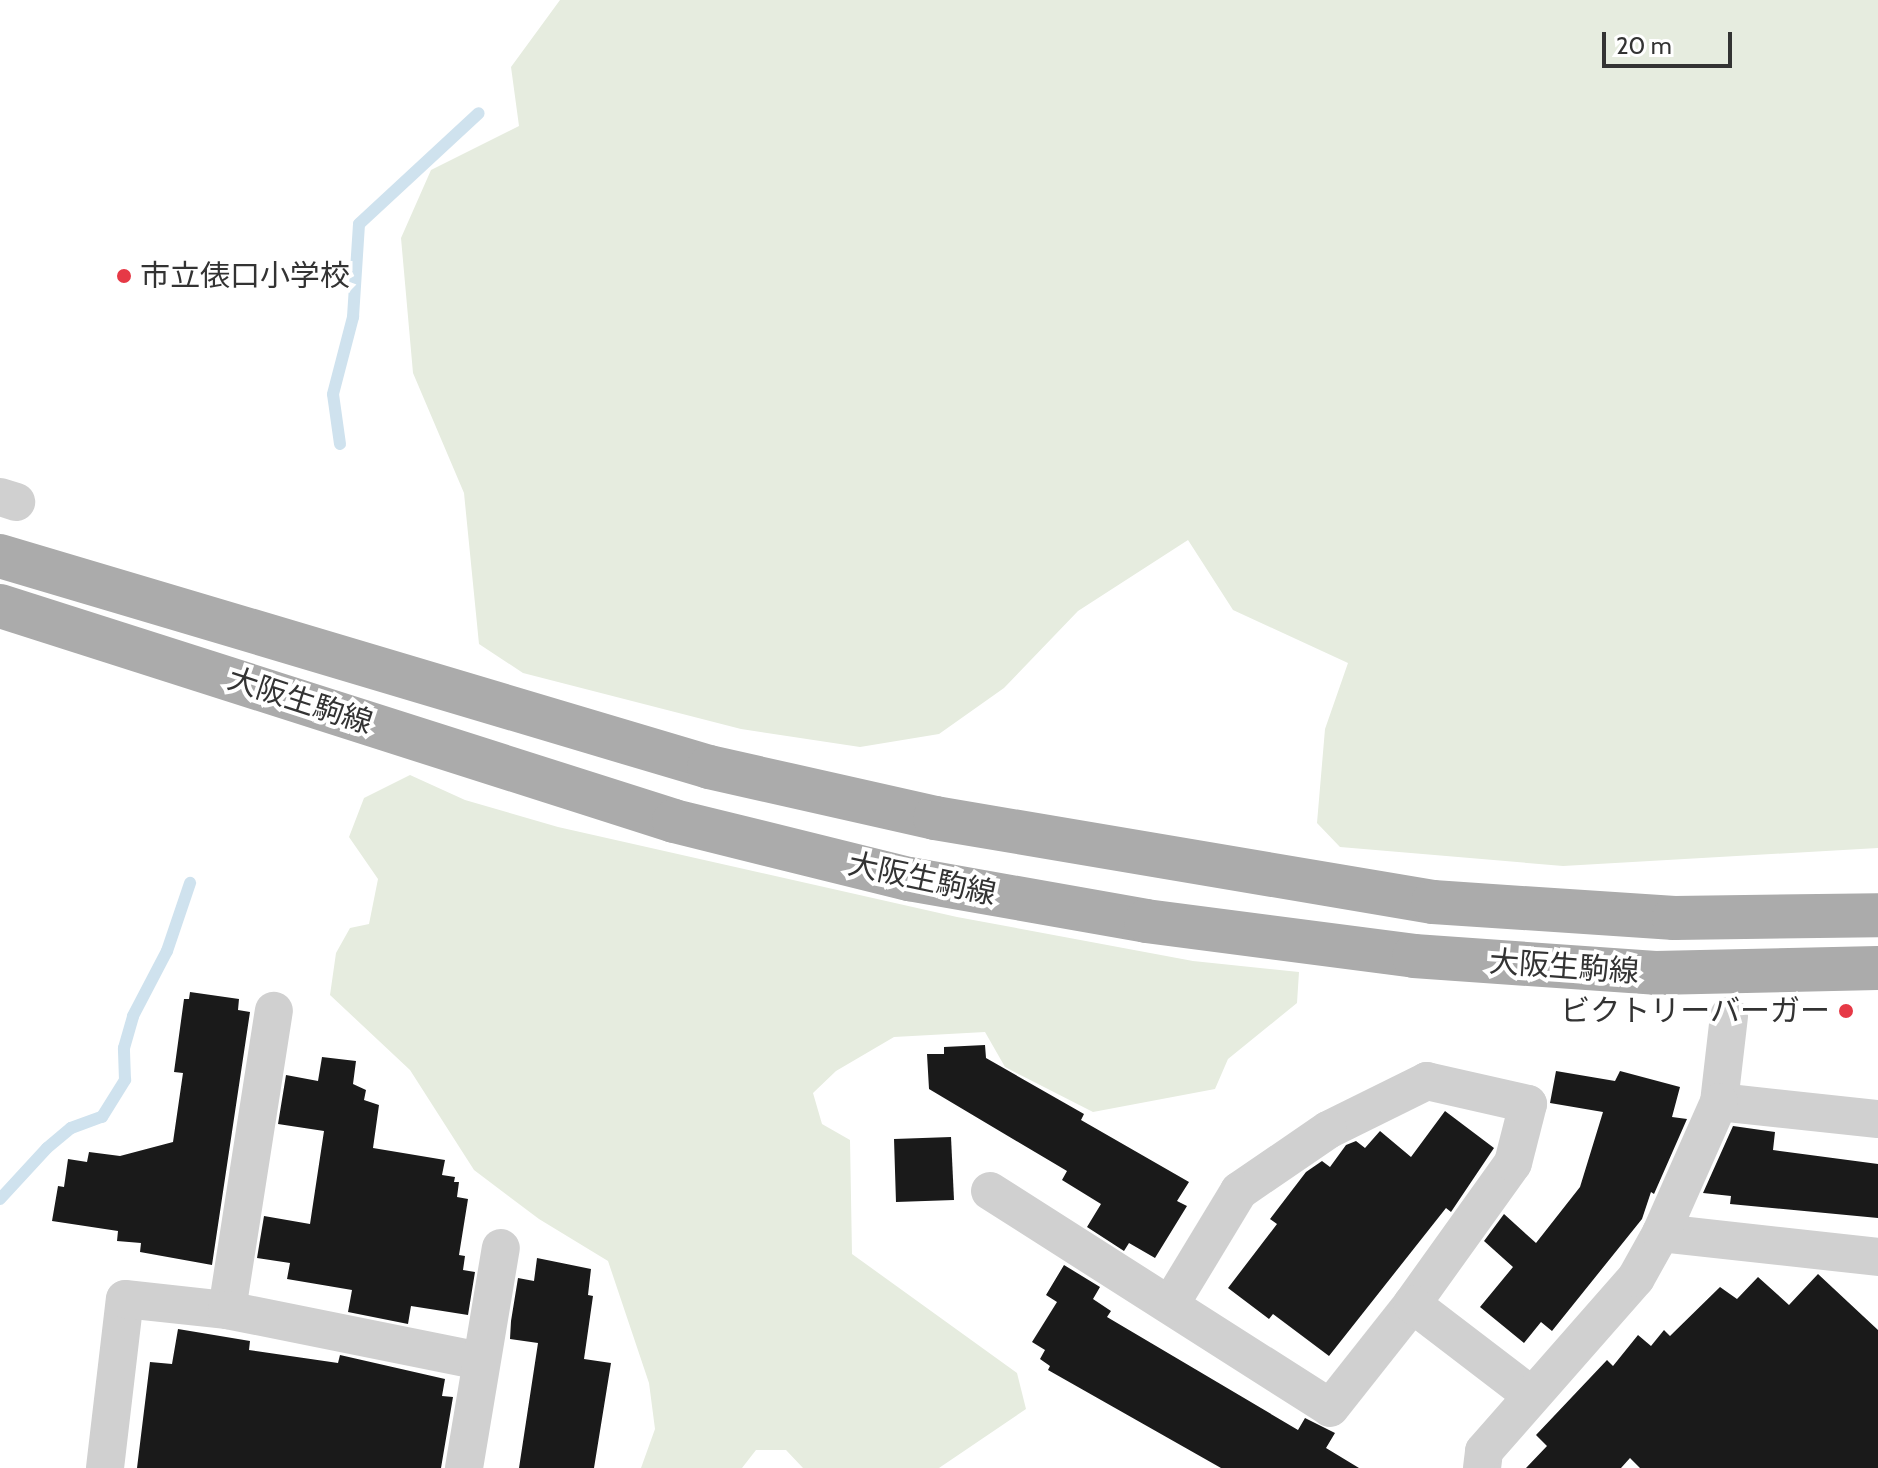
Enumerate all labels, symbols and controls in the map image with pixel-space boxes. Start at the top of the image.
scale bar [1606,16,1736,66]
text: 20 m [1616,31,1672,60]
place label: 市立俵口小学校 [140,258,350,294]
marker: 市立俵口小学校 [115,267,133,285]
street label: 大阪生駒線 [223,661,377,741]
street label: 大阪生駒線 [845,846,999,912]
street label: 大阪生駒線 [1488,944,1640,990]
place label: ビクトリーバーガー [1560,993,1830,1029]
marker: ビクトリーバーガー [1837,1002,1855,1020]

